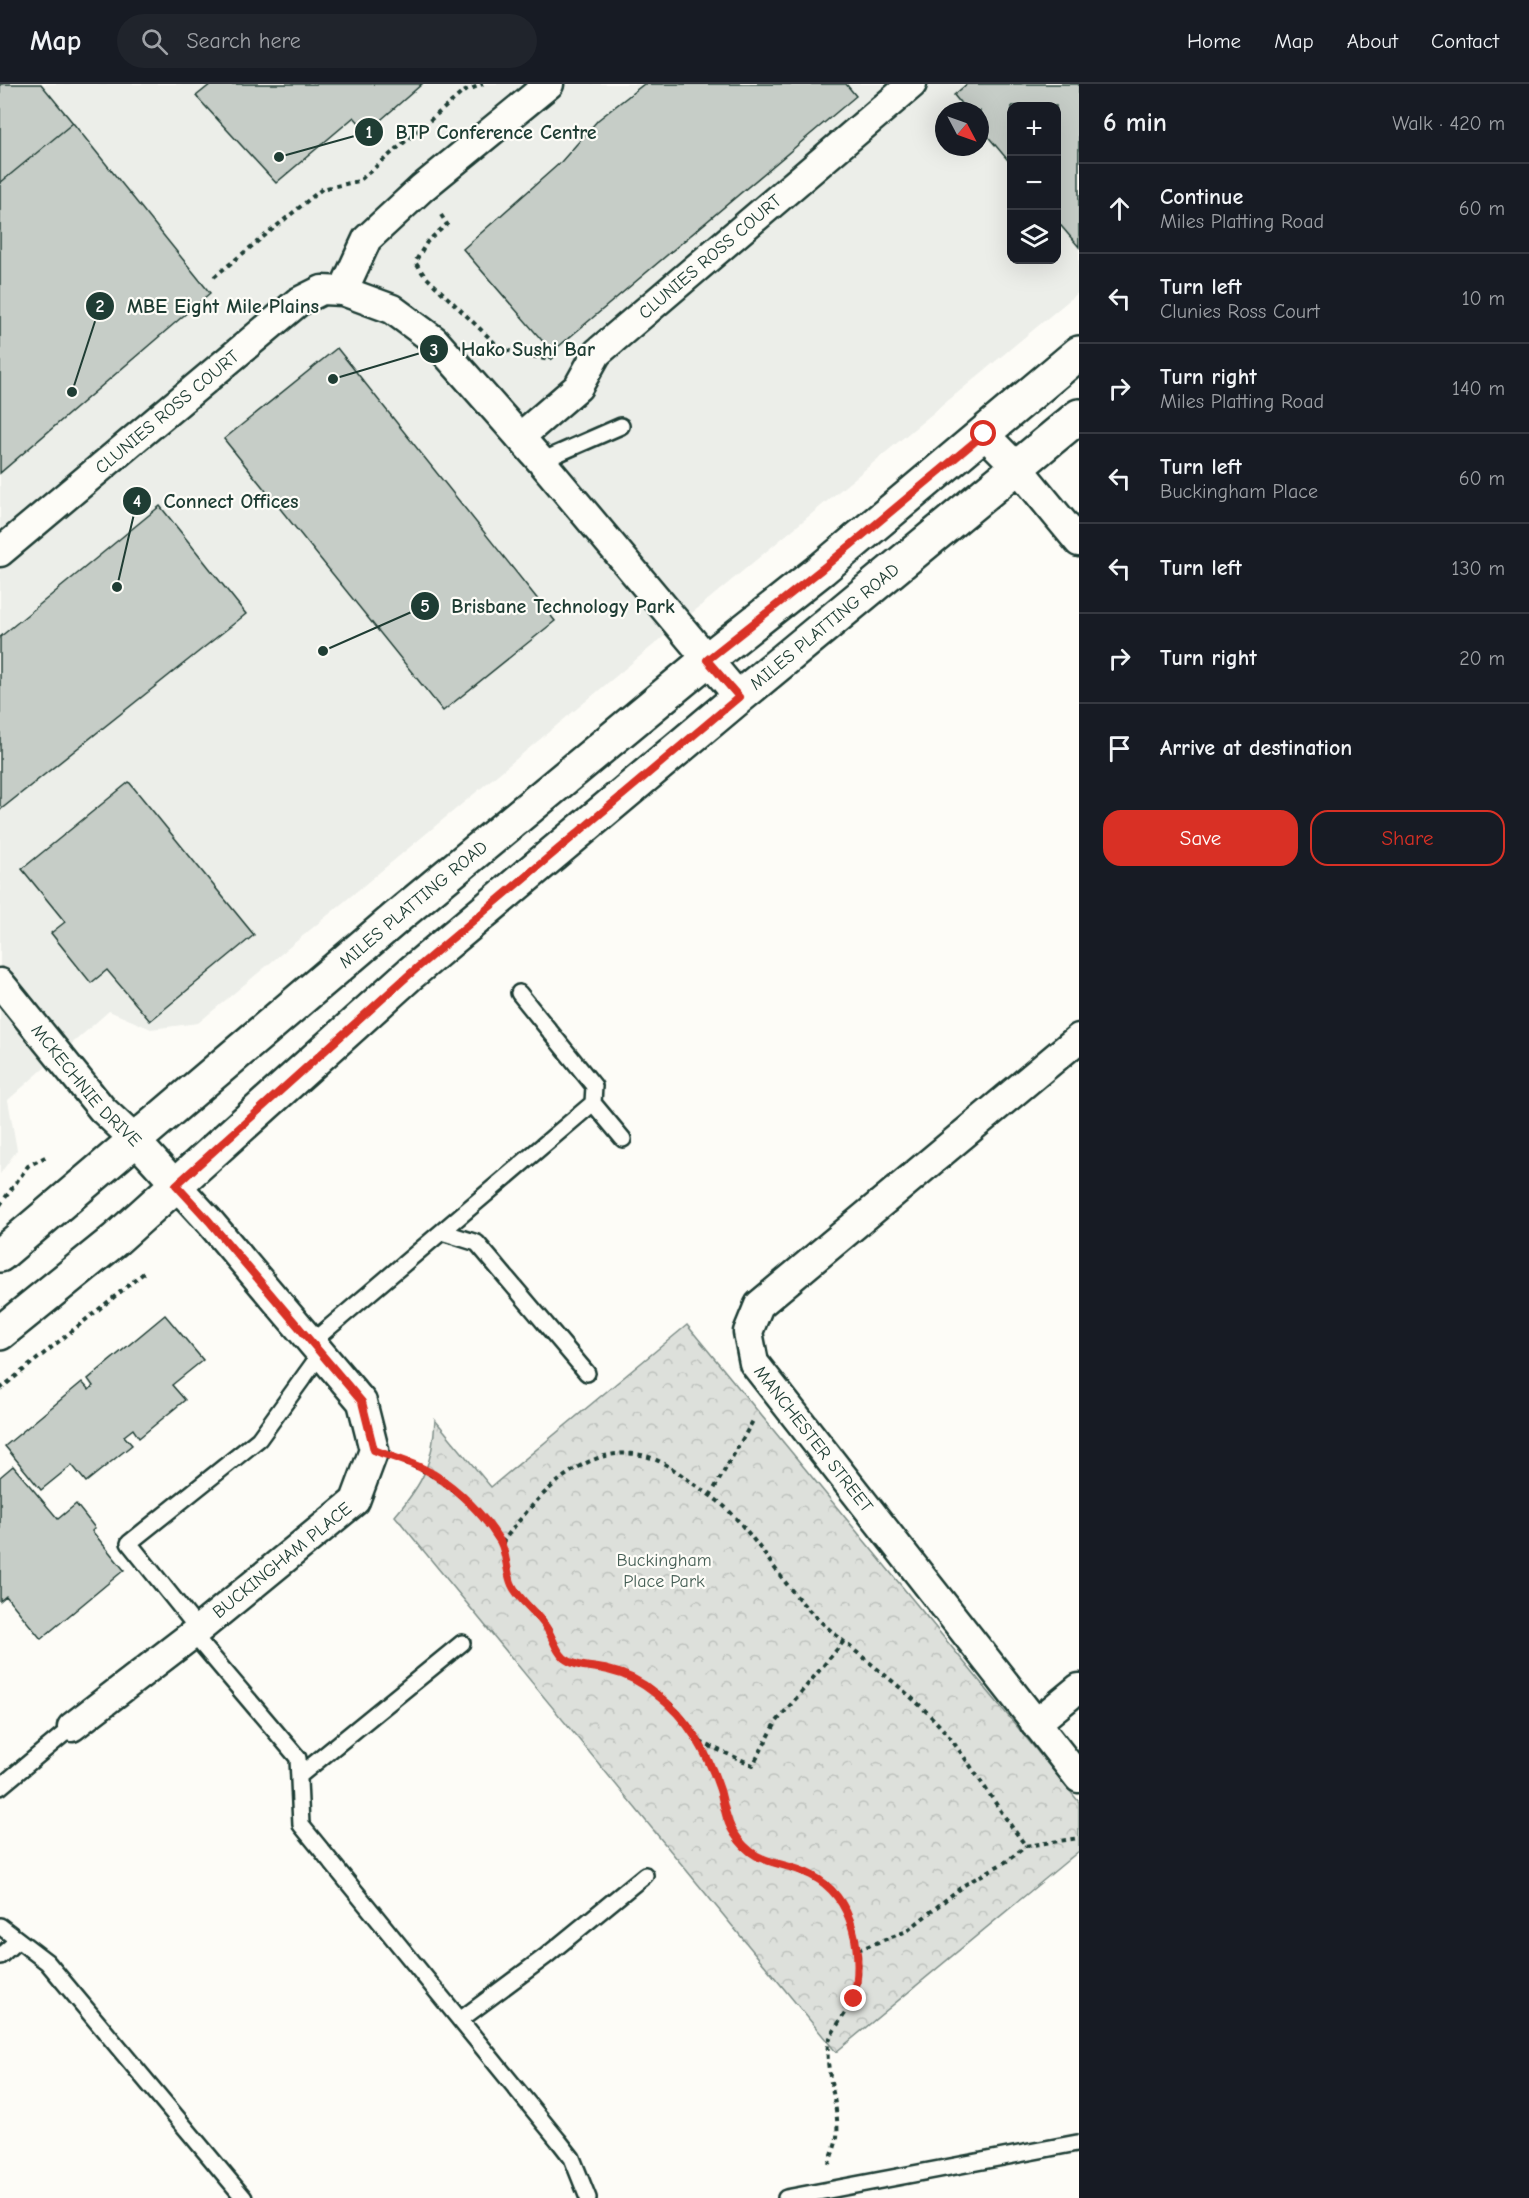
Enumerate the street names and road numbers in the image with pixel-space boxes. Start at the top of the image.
street label: CLUNIES ROSS COURT [635,190,786,324]
street label: CLUNIES ROSS COURT [91,346,244,479]
street label: MILES PLATTING ROAD [746,559,904,695]
street label: MILES PLATTING ROAD [335,836,492,973]
street label: MCKECHNIE DRIVE [27,1020,146,1151]
street label: MANCHESTER STREET [749,1362,877,1517]
street label: BUCKINGHAM PLACE [209,1498,356,1623]

